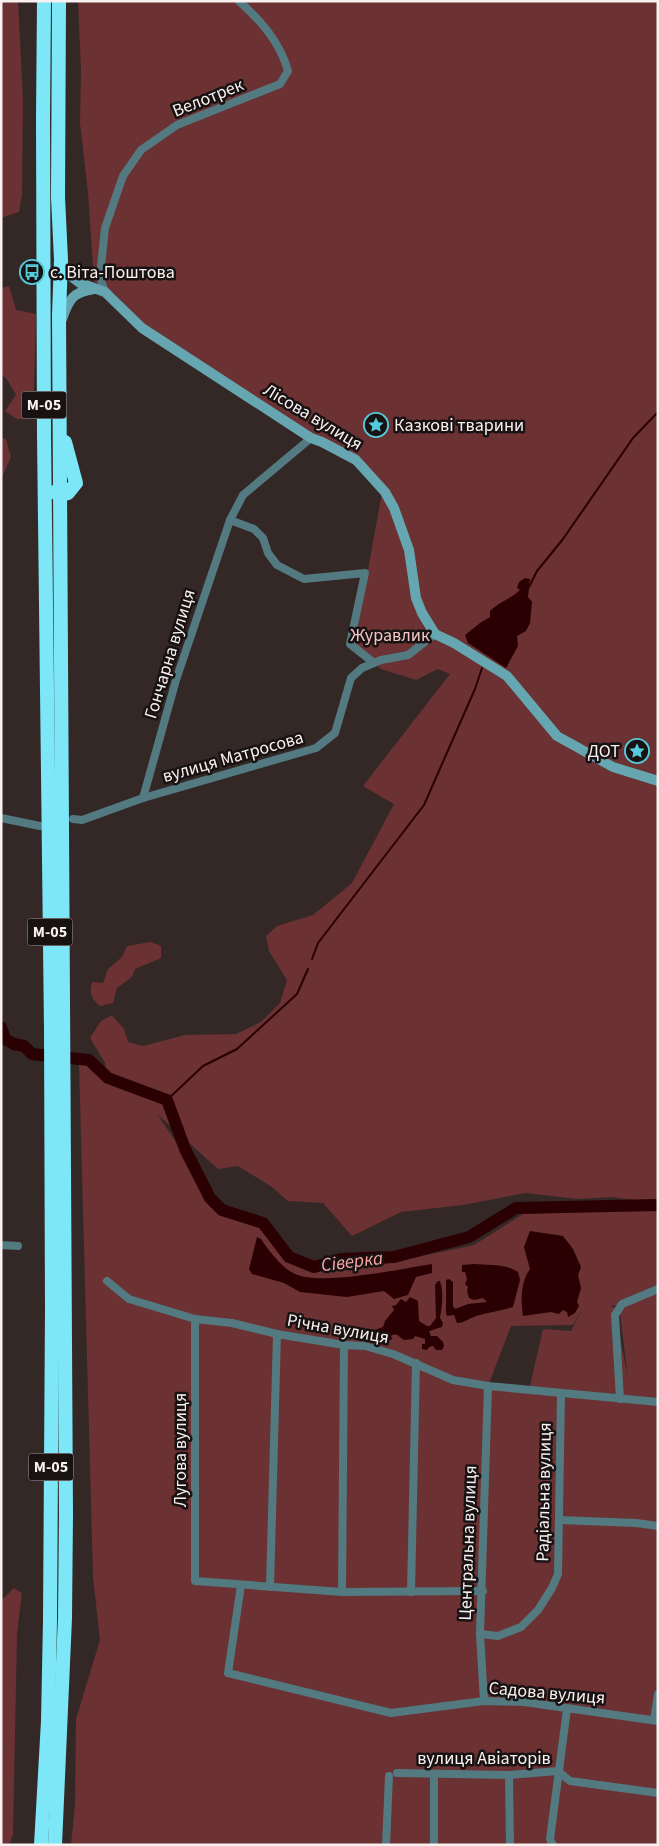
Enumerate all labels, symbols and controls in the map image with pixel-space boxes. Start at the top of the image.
street label: Велотрек [169,72,247,124]
bus stop icon: с. Віта-Поштова [19,259,45,285]
place label: с. Віта-Поштова [50,260,175,285]
street label: Лісова вулиця [259,378,367,456]
road number: М-05 [22,392,66,418]
place icon: Казкові тварини [363,412,389,438]
place label: Казкові тварини [394,413,524,438]
street label: Гончарна вулиця [138,586,202,722]
park label: Журавлик [350,623,430,648]
street label: вулиця Матросова [160,725,306,789]
place icon: ДОТ [624,738,650,764]
place label: ДОТ [588,739,620,764]
road number: М-05 [28,919,72,946]
water label: Сіверка [319,1245,385,1279]
street label: Річна вулиця [285,1308,391,1350]
street label: Лугова вулиця [168,1393,193,1507]
street label: Радіальна вулиця [530,1422,558,1562]
road number: М-05 [28,1454,74,1480]
street label: Центральна вулиця [453,1465,483,1621]
street label: Садова вулиця [488,1675,606,1711]
street label: вулиця Авіаторів [417,1746,551,1771]

